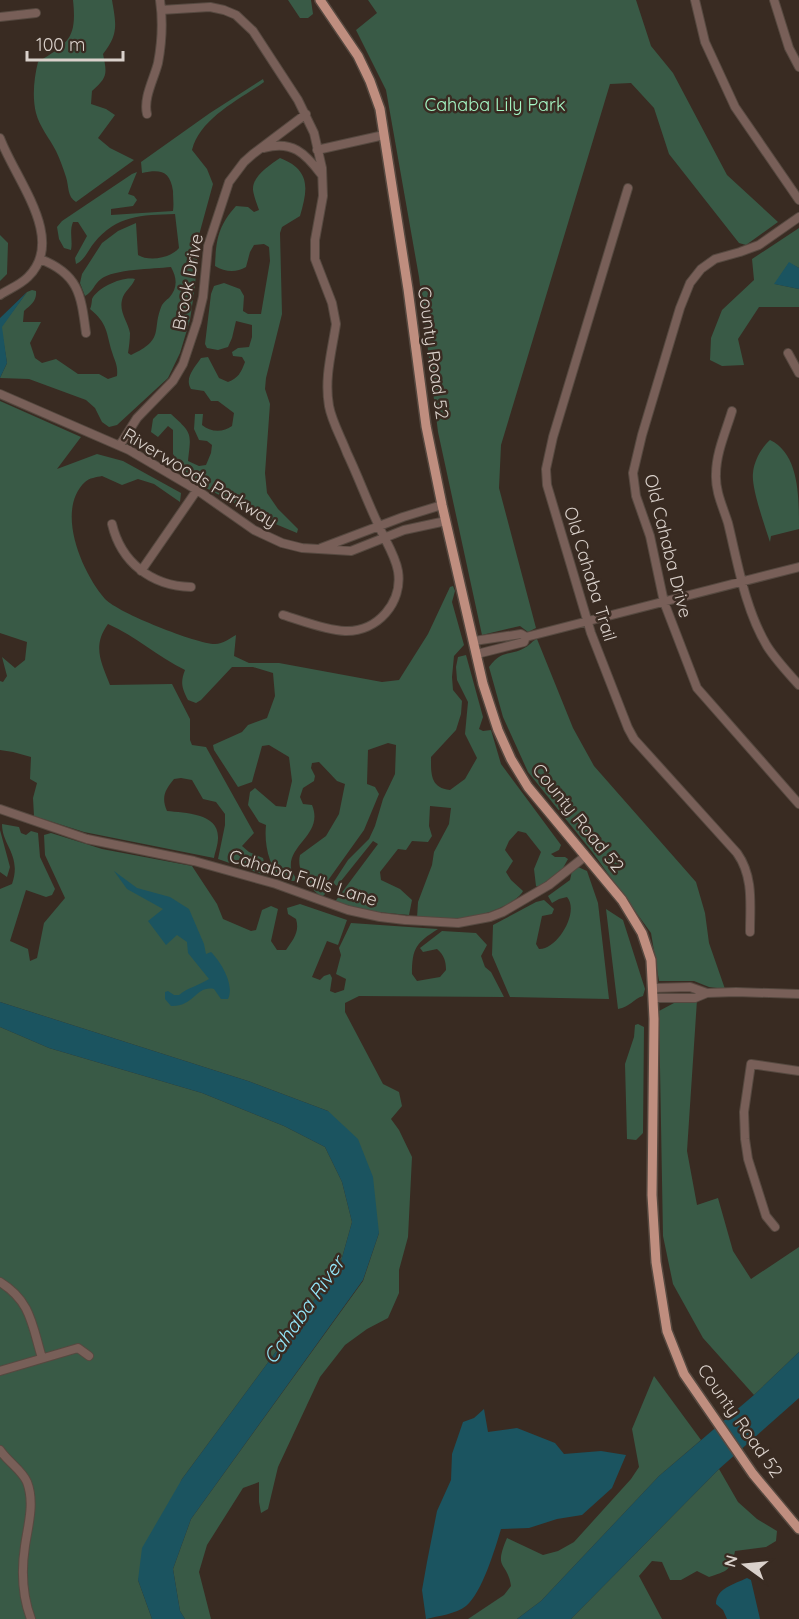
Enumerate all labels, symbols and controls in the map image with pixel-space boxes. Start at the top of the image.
scale bar [27,24,123,62]
text: 100 m [36,33,85,56]
park label: Cahaba Lily Park [424,93,566,116]
street label: Brook Drive [167,232,208,332]
street label: County Road 52 [413,285,454,421]
street label: Riverwoods Parkway [119,422,281,533]
street label: Old Cahaba Drive [639,472,697,620]
street label: Old Cahaba Trail [559,504,622,644]
street label: County Road 52 [527,758,629,877]
street label: Cahaba Falls Lane [226,844,380,911]
water label: Cahaba River [257,1249,351,1368]
street label: County Road 52 [693,1359,788,1482]
north arrow [715,1535,775,1595]
text: N [719,1553,742,1569]

